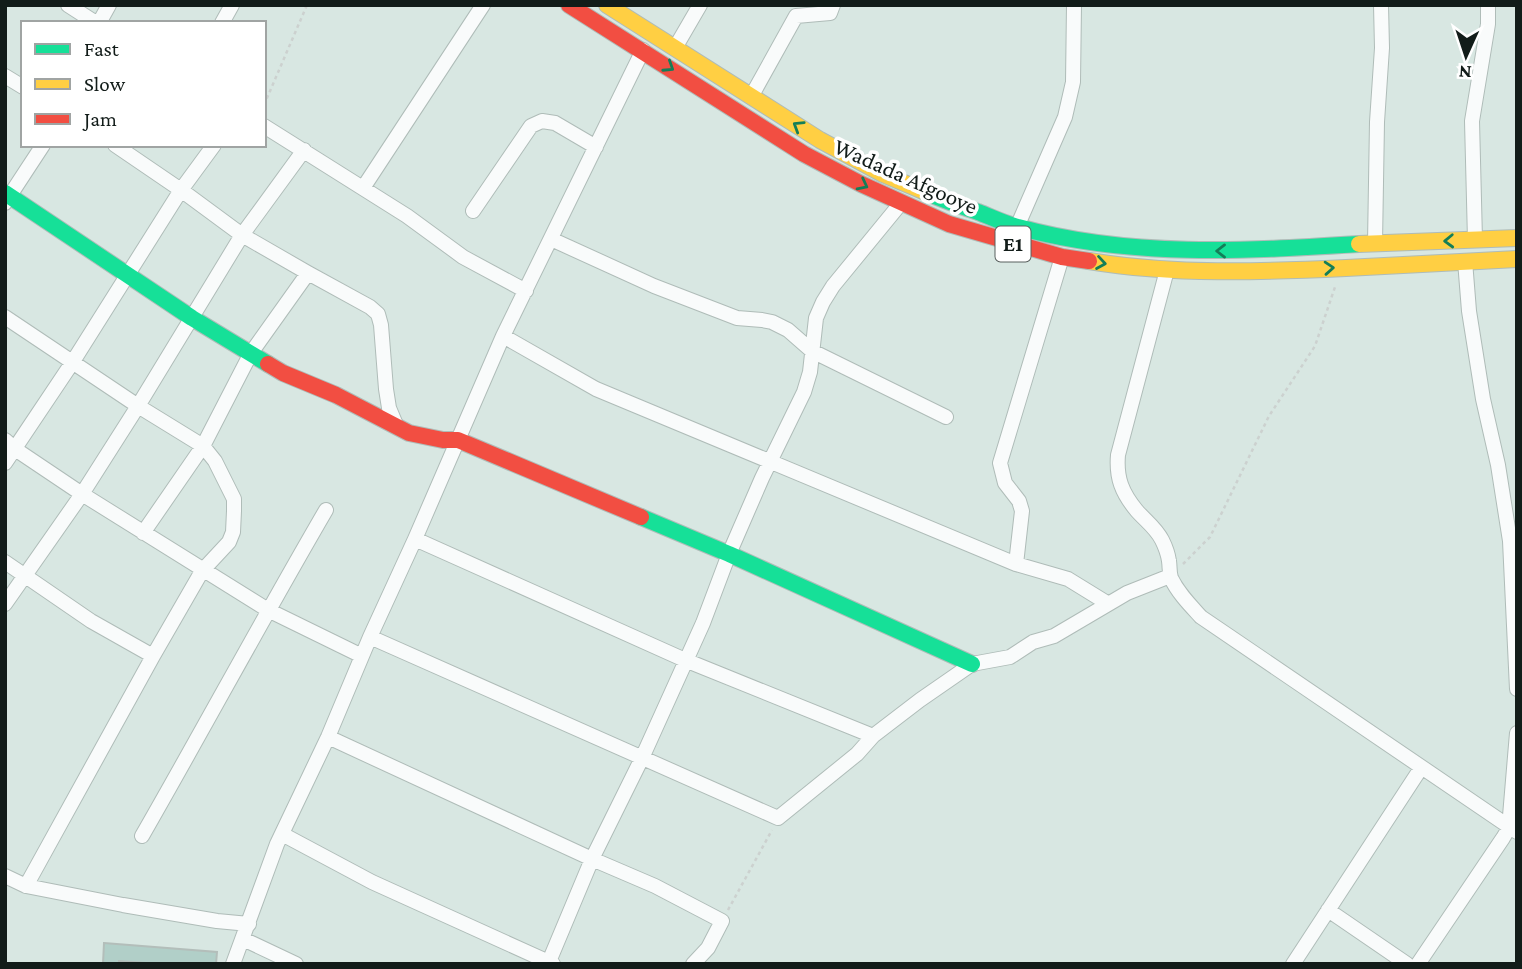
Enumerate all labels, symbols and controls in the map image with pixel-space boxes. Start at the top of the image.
legend [21,21,266,147]
north arrow [1431,21,1501,91]
text: Fast [84,37,120,61]
one-way arrow [661,59,674,72]
text: N [1458,62,1472,83]
text: Slow [84,72,126,96]
text: Jam [82,107,117,131]
one-way arrow [793,122,806,135]
street label: Wadada Afgooye [830,133,982,219]
one-way arrow [856,176,868,190]
road number: E1 [996,226,1030,262]
one-way arrow [1443,234,1454,249]
one-way arrow [1216,243,1226,259]
one-way arrow [1096,255,1107,270]
one-way arrow [1323,261,1334,276]

